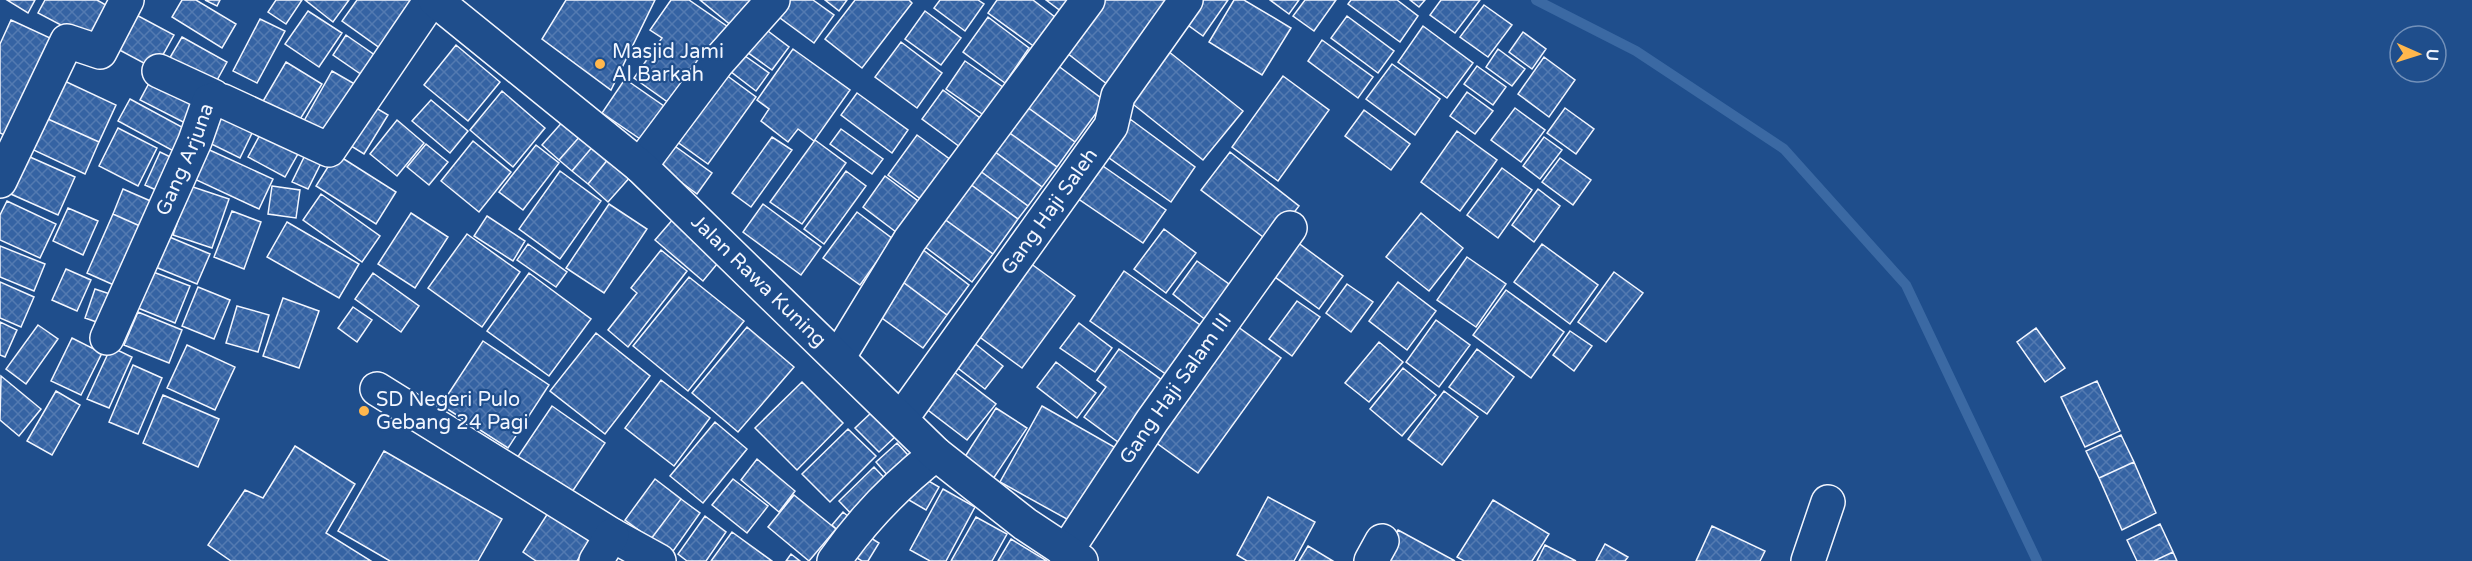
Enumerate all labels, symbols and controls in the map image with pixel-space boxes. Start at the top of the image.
north arrow [2388,24,2448,84]
place label: Masjid Jami Al Barkah [612,40,724,87]
text: U [2422,48,2442,61]
marker: Masjid Jami Al Barkah [593,57,607,71]
street label: Gang Arjuna [151,100,219,219]
street label: Gang Haji Saleh [996,144,1103,280]
street label: Jalan Rawa Kuning [686,210,831,352]
street label: Gang Haji Salam III [1115,309,1237,469]
place label: SD Negeri Pulo Gebang 24 Pagi [376,388,528,435]
marker: SD Negeri Pulo Gebang 24 Pagi [357,404,371,418]

